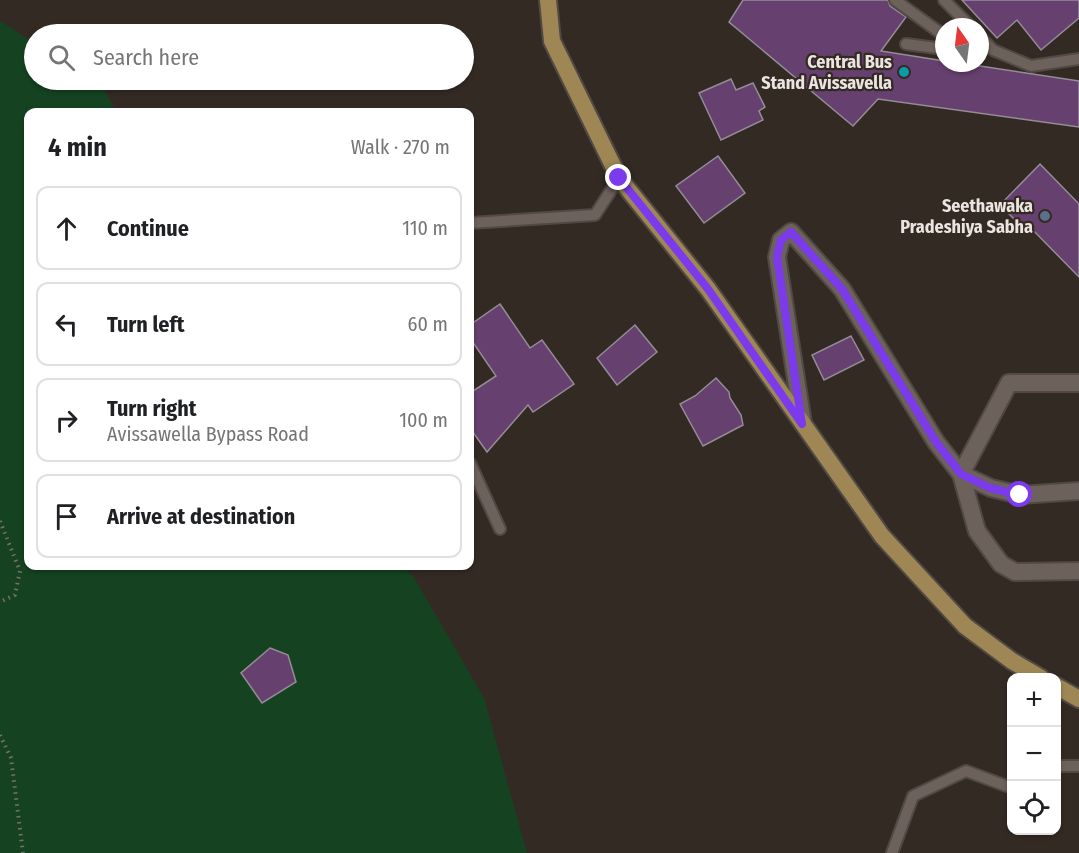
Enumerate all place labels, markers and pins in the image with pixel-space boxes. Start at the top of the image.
place label: Central Bus Stand Avissavella [761,51,892,94]
marker: Central Bus Stand Avissavella [897,65,911,79]
place label: Seethawaka Pradeshiya Sabha [900,195,1033,238]
marker: Seethawaka Pradeshiya Sabha [1038,209,1052,223]

